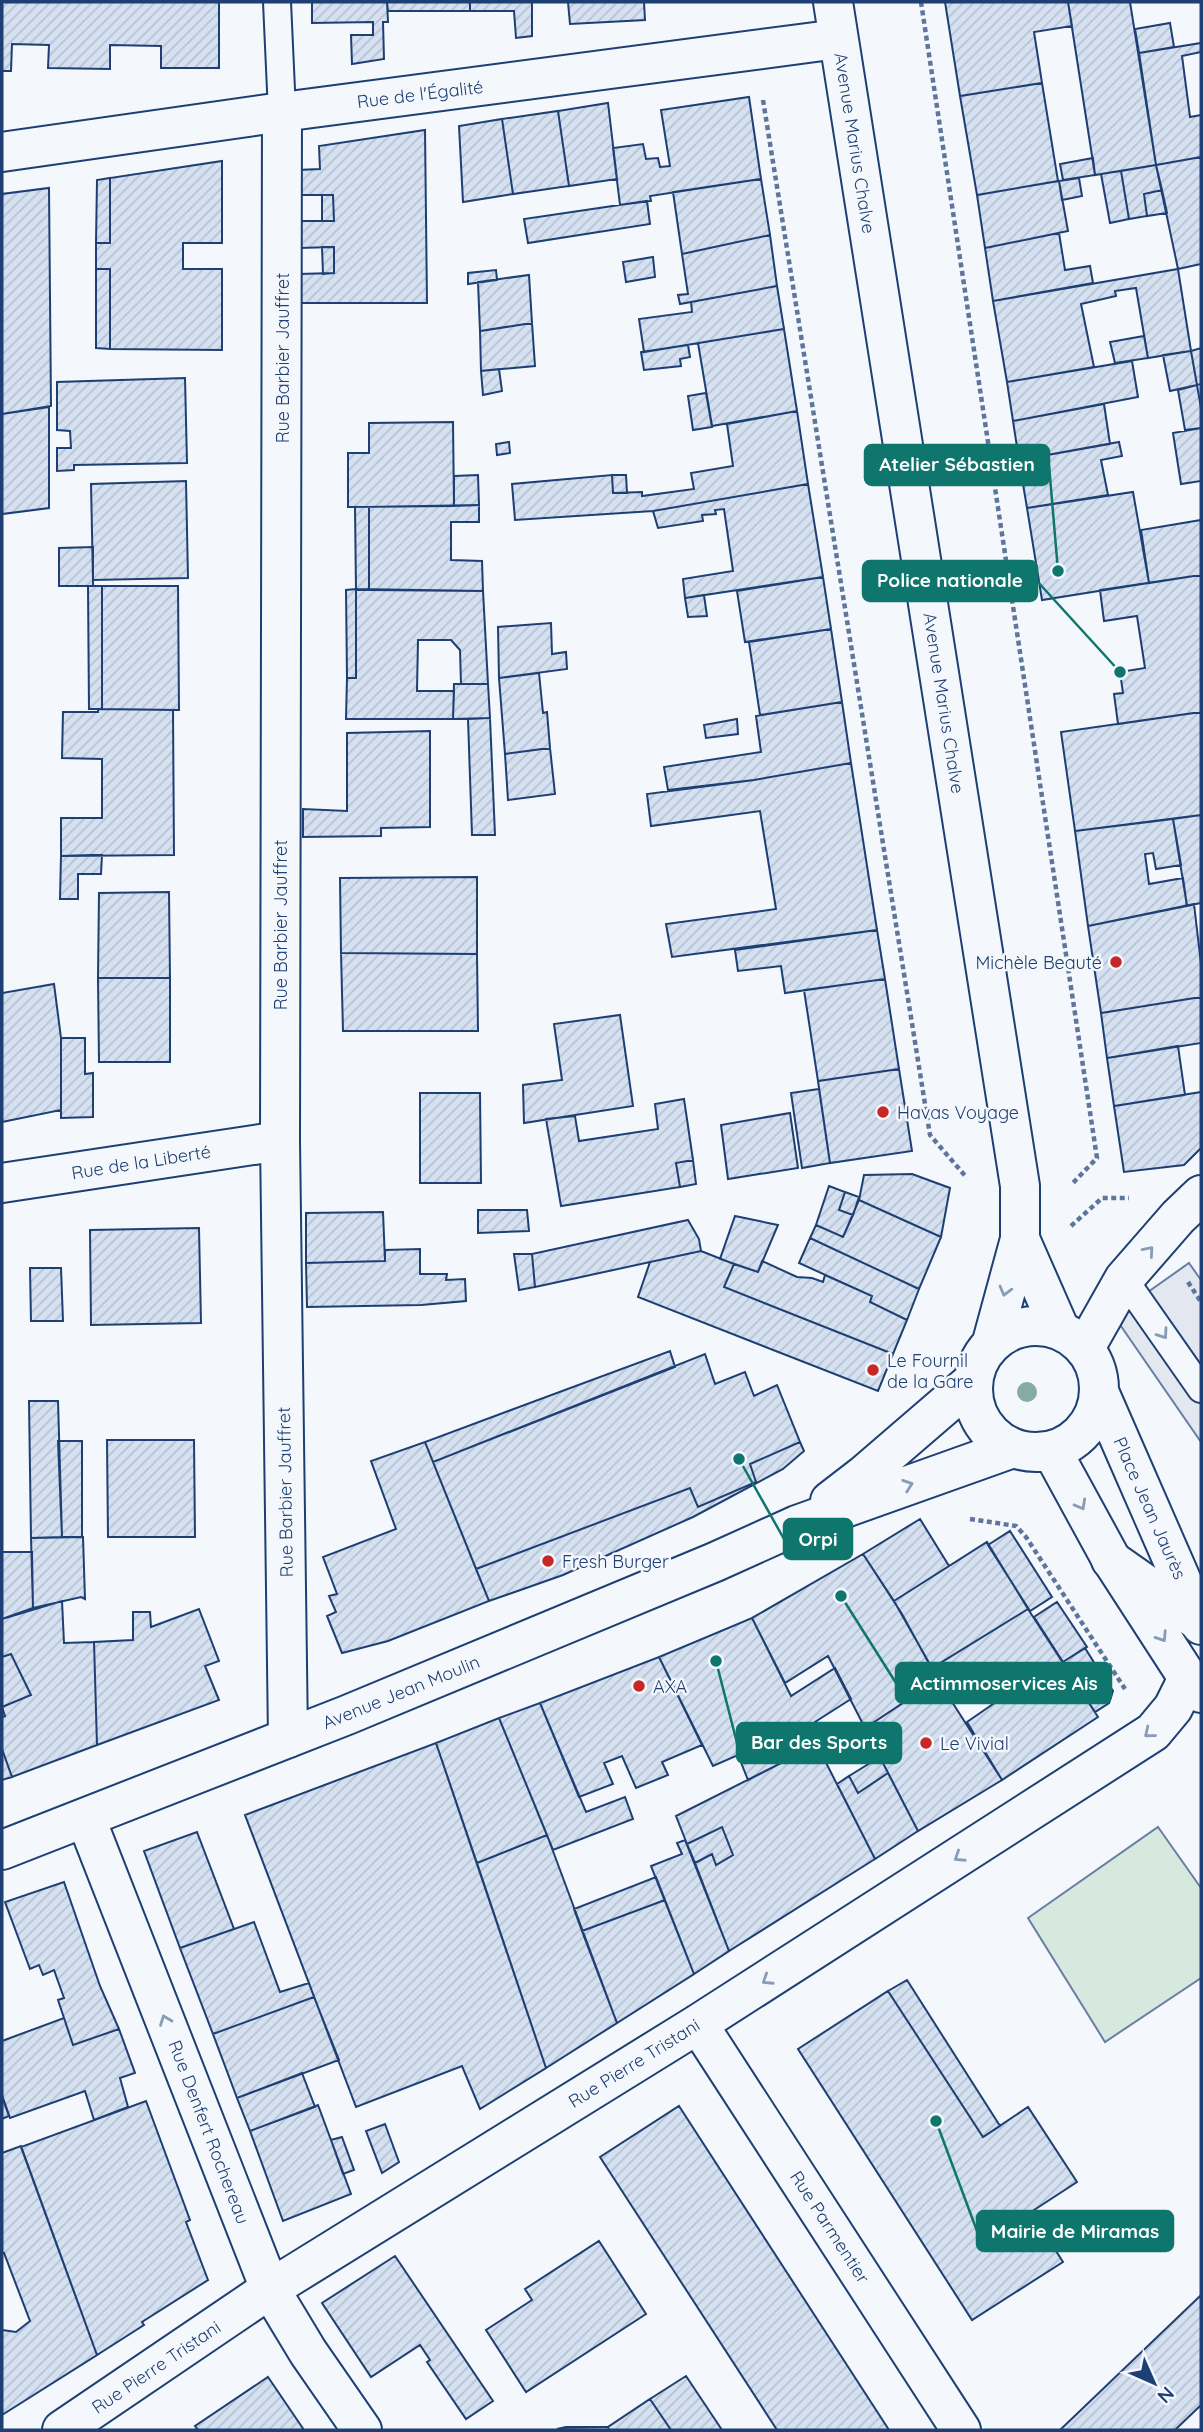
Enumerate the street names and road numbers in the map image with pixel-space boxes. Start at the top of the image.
street label: Avenue Marius Chalve [829,51,881,235]
street label: Rue de l'Égalité [355,75,485,113]
street label: Rue Barbier Jauffret [271,273,294,443]
street label: Avenue Marius Chalve [918,611,970,795]
street label: Rue Barbier Jauffret [269,840,292,1010]
street label: Rue de la Liberté [70,1140,212,1184]
street label: Rue Barbier Jauffret [272,1407,298,1577]
street label: Place Jean Jaurès [1108,1433,1192,1583]
street label: Avenue Jean Moulin [319,1650,483,1734]
street label: Rue Pierre Tristani [564,2013,704,2113]
street label: Rue Denfert Rochereau [163,2037,255,2227]
street label: Rue Parmentier [785,2166,875,2288]
street label: Rue Pierre Tristani [87,2315,225,2419]

